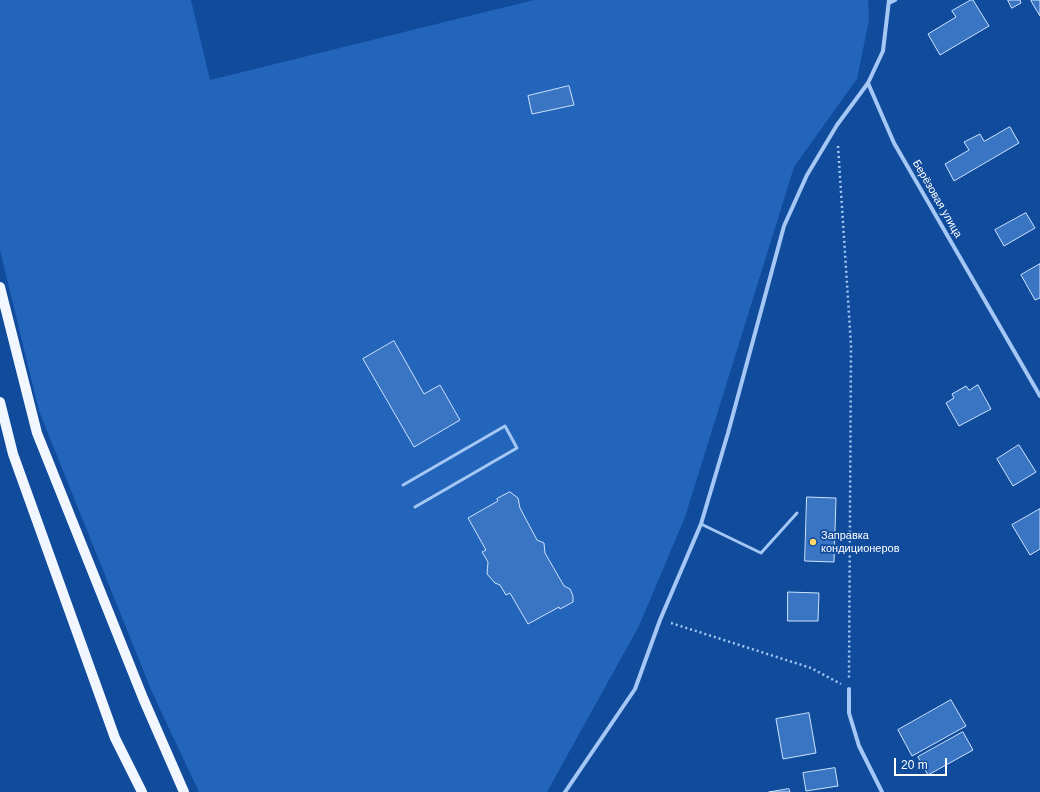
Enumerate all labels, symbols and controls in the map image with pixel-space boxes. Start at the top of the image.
street label: Берёзовая улица [909,158,965,240]
place label: Заправка кондиционеров [821,529,900,555]
marker: Заправка кондиционеров [808,537,818,547]
scale bar [896,750,949,776]
text: 20 m [901,758,928,772]

